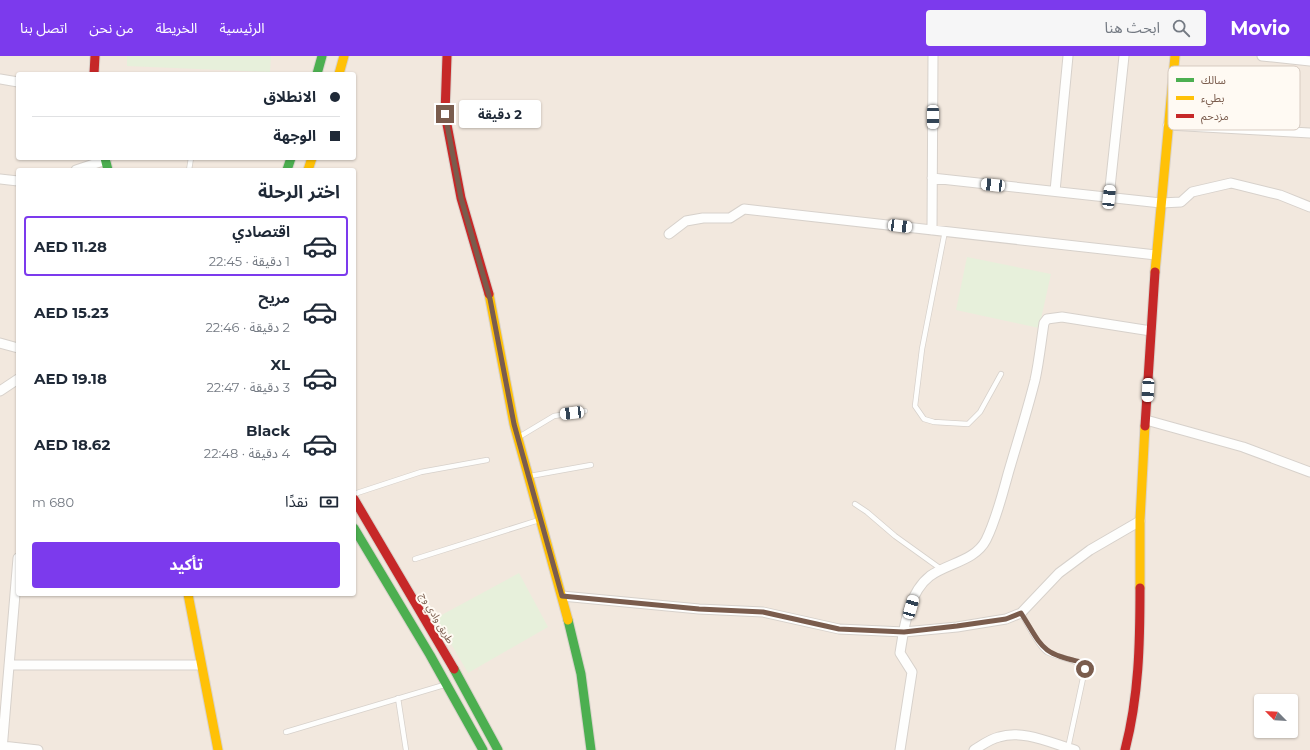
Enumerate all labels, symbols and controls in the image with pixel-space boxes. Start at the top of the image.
search box [926,10,1206,46]
icon: search [1170,17,1192,39]
text: Movio [1230,17,1290,40]
text: ابحث هنا [1105,18,1160,37]
text: اتصل بنا [20,19,67,37]
text: من نحن [89,19,134,37]
text: الخريطة [156,19,197,37]
text: الرئيسية [219,19,264,37]
legend [1168,66,1300,130]
text: سالك [1201,73,1226,87]
text: الانطلاق [264,87,316,106]
text: بطيء [1201,91,1224,108]
callout: 2 دقيقة [459,100,541,128]
route end [436,105,454,123]
car [927,105,939,129]
text: 2 دقيقة [478,106,522,122]
text: مزدحم [1201,109,1229,125]
text: الوجهة [273,126,316,145]
car [980,178,1006,192]
text: اختر الرحلة [258,181,340,203]
car [1102,184,1116,210]
car [887,219,913,233]
text: اقتصادي [232,222,290,241]
icon: car [302,228,338,264]
text: AED 11.28 [34,237,107,256]
text: 1 دقيقة · 22:45 [209,253,290,269]
text: مريح [258,288,290,307]
icon: car [302,294,338,330]
text: AED 15.23 [34,303,109,322]
text: 2 دقيقة · 22:46 [205,319,290,335]
text: XL [271,355,290,374]
icon: car [302,360,338,396]
text: AED 19.18 [34,369,107,388]
car [1141,378,1155,402]
text: 3 دقيقة · 22:47 [206,379,290,395]
car [559,406,585,420]
text: Black [246,421,290,440]
icon: car [302,426,338,462]
text: AED 18.62 [34,435,110,454]
text: 4 دقيقة · 22:48 [204,445,290,461]
icon: cash [318,491,340,513]
text: نقدًا [285,492,308,511]
text: 680 m [32,494,74,510]
button: تأكيد [32,542,340,588]
street label: طريق وادي وج [416,590,457,647]
car [902,594,920,620]
route start [1076,660,1094,678]
north arrow [1254,694,1298,738]
map controls [1254,694,1298,738]

